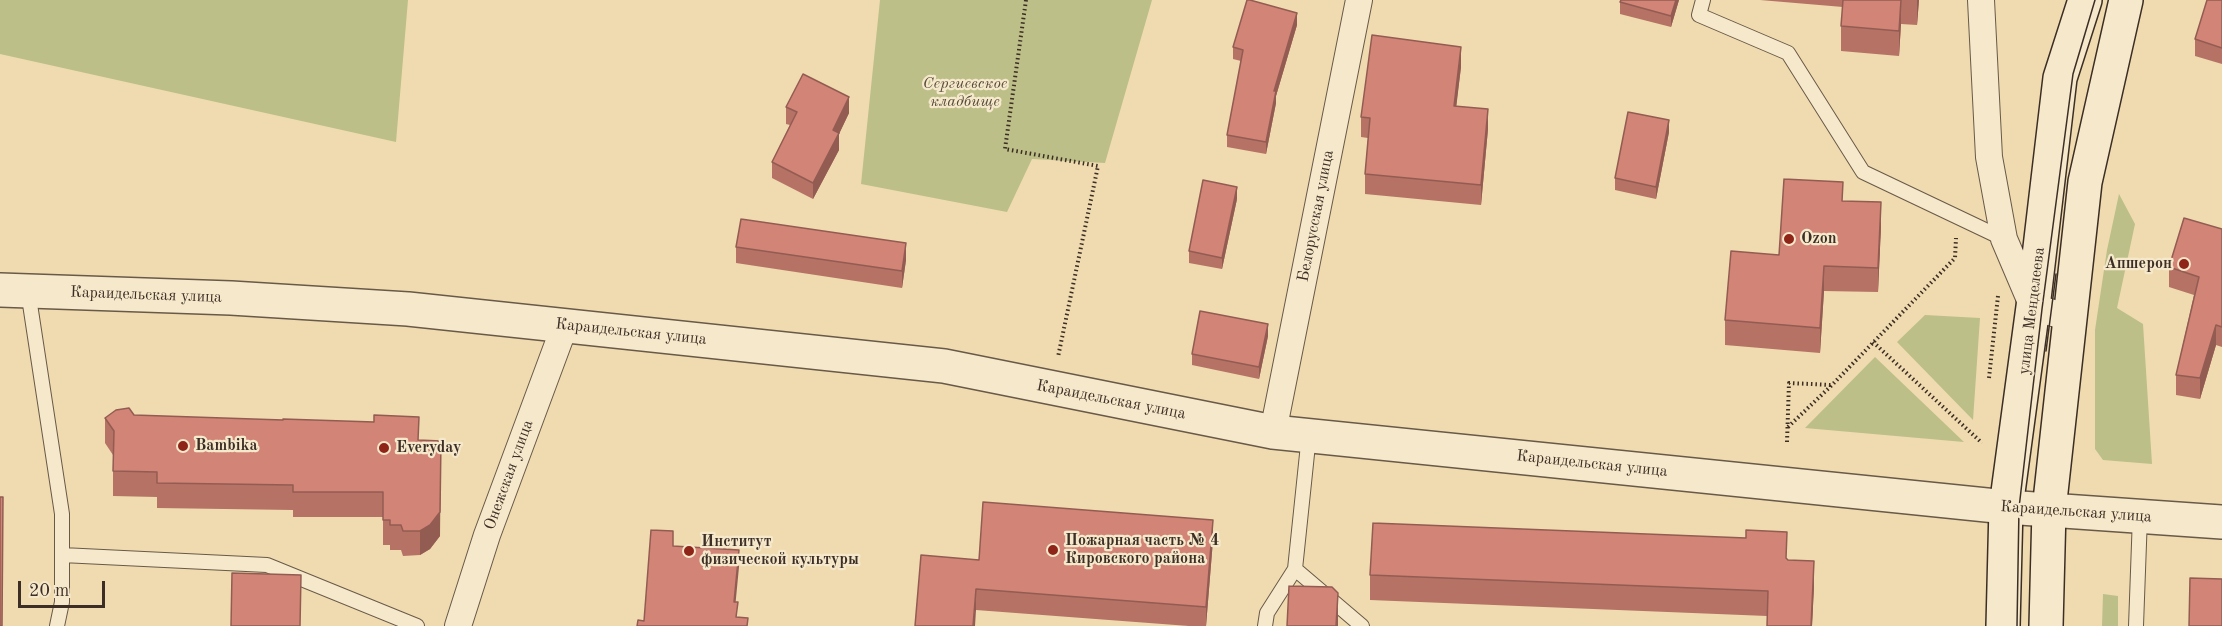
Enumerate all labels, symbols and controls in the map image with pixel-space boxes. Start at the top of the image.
park label: Сергиевское кладбище [923,74,1007,112]
street label: Белорусская улица [1294,148,1338,284]
place label: Ozon [1801,229,1837,249]
marker: Ozon [1782,232,1796,246]
street label: улица Менделеева [2015,246,2049,376]
place label: Апшерон [2105,254,2172,274]
marker: Апшерон [2177,257,2191,271]
street label: Караидельская улица [70,283,222,307]
street label: Караидельская улица [555,315,707,349]
street label: Караидельская улица [1035,376,1187,424]
street label: Онежская улица [480,417,538,533]
place label: Bambika [195,436,258,456]
place label: Everyday [396,438,461,458]
marker: Bambika [176,439,190,453]
marker: Everyday [377,441,391,455]
street label: Караидельская улица [1516,447,1668,481]
street label: Караидельская улица [2000,497,2152,527]
place label: Пожарная часть № 4 Кировского района [1065,531,1219,569]
place label: Институт физической культуры [701,532,859,570]
marker: Пожарная часть № 4 Кировского района [1046,543,1060,557]
marker: Институт физической культуры [682,544,696,558]
scale bar [21,569,108,607]
text: 20 m [29,582,69,600]

